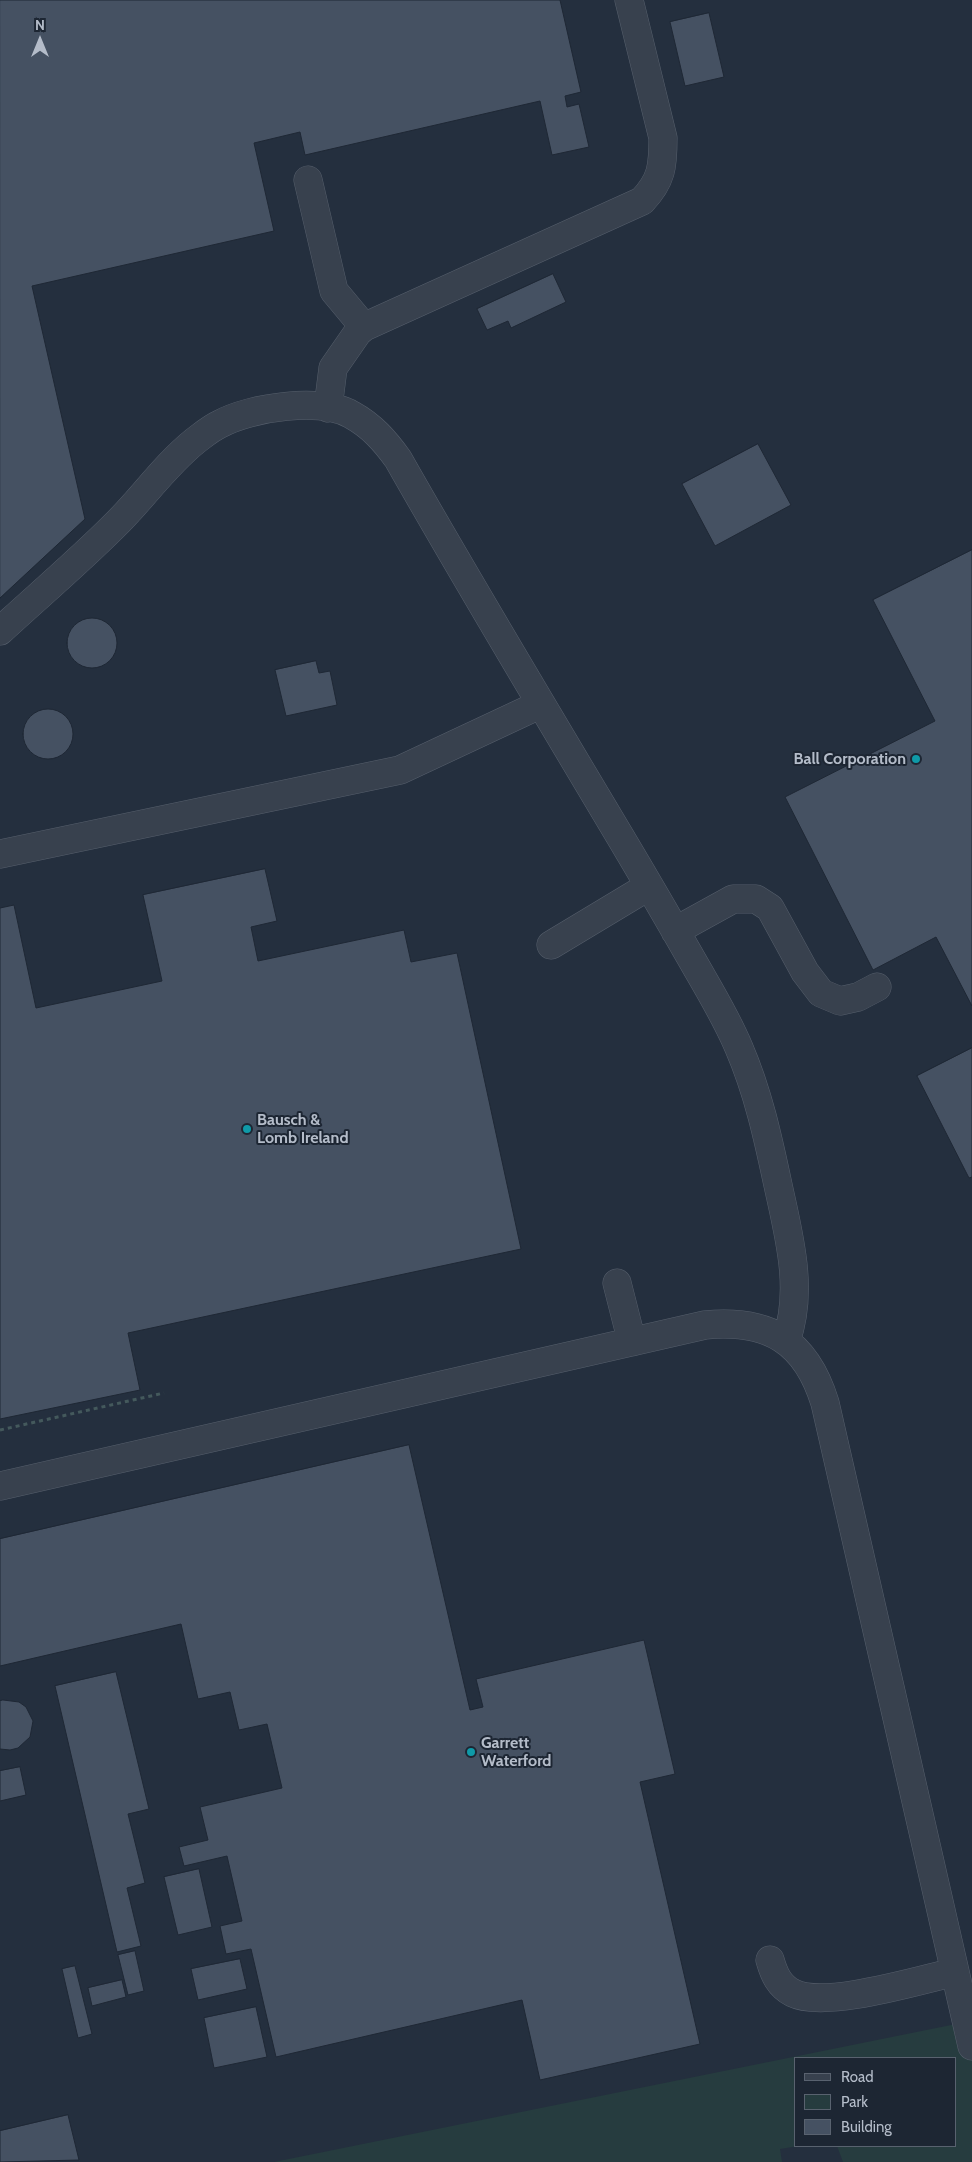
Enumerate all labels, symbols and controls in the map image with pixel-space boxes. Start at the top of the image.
north arrow [15,15,65,65]
text: N [35,16,45,34]
place label: Ball Corporation [793,749,906,769]
marker: Ball Corporation [910,753,922,765]
place label: Bausch & Lomb Ireland [257,1110,349,1148]
marker: Bausch & Lomb Ireland [241,1123,253,1135]
place label: Garrett Waterford [481,1733,551,1771]
marker: Garrett Waterford [465,1746,477,1758]
legend [794,2057,957,2147]
text: Road [841,2068,874,2086]
text: Park [841,2093,868,2111]
text: Building [841,2118,892,2136]

